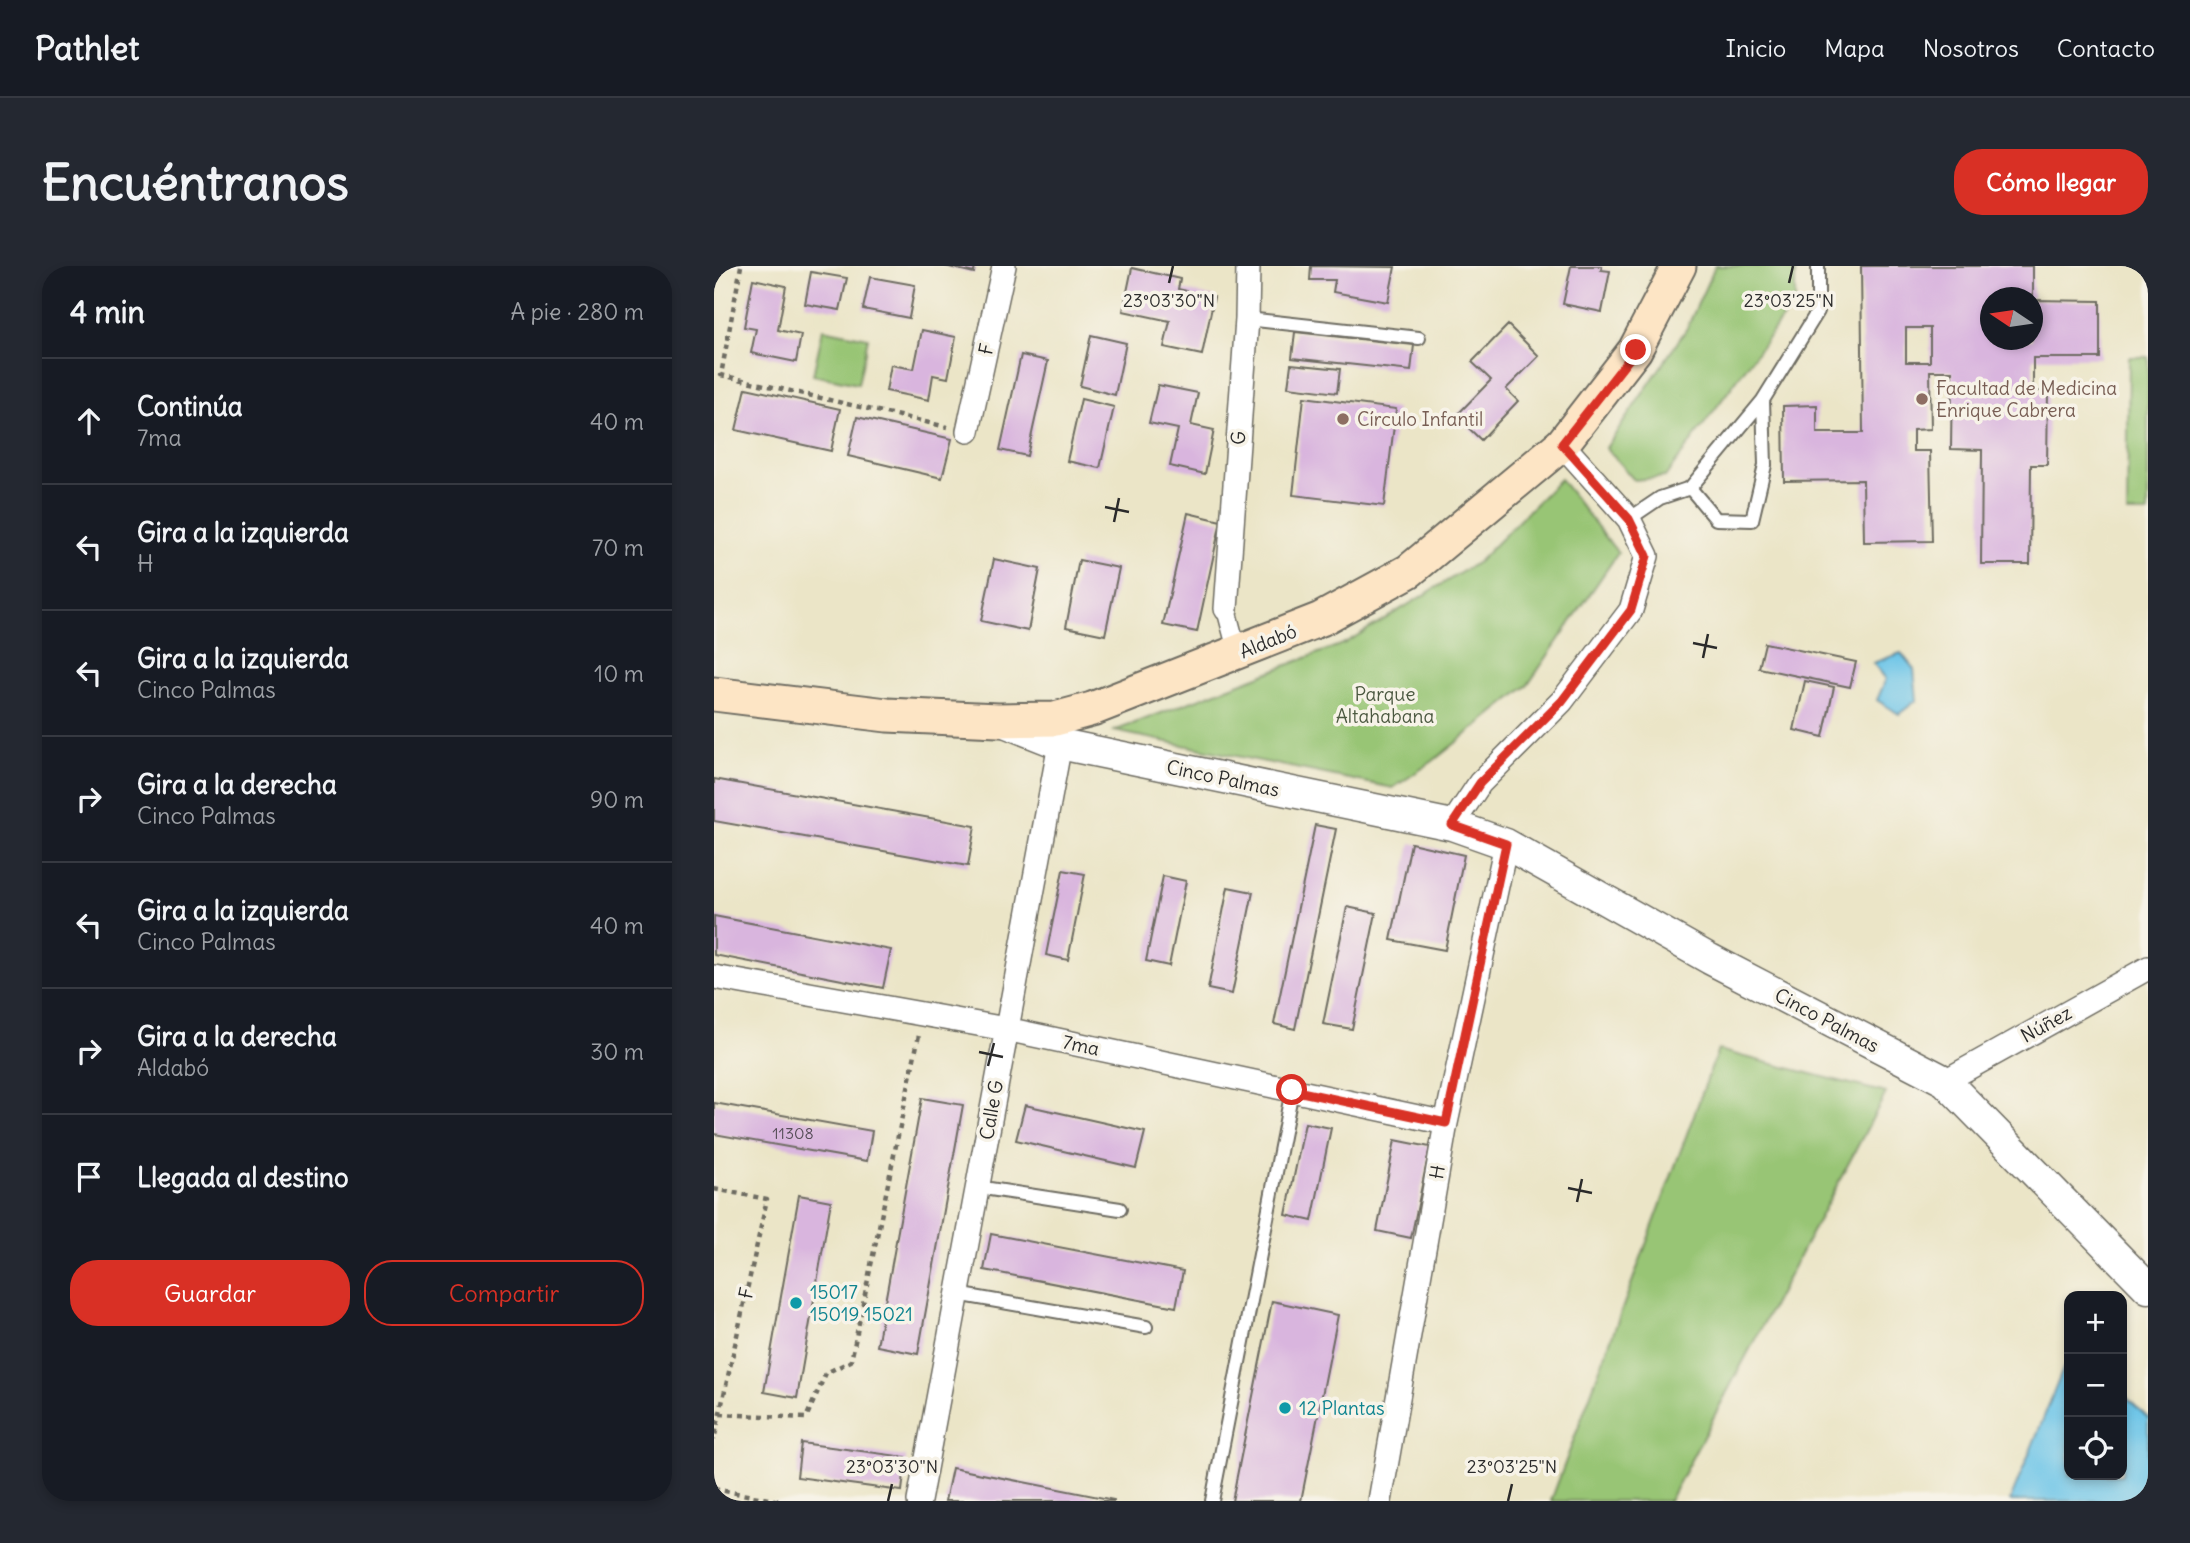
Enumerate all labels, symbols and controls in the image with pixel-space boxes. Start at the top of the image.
text: Pathlet [35,27,139,69]
text: Inicio [1726,33,1786,63]
text: Mapa [1824,33,1885,63]
text: Nosotros [1923,33,2019,63]
text: Contacto [2057,33,2155,63]
button: Cómo llegar [1954,149,2148,215]
text: Encuéntranos [42,152,349,213]
north arrow [1980,287,2043,350]
text: 23°03'30"N [1123,289,1215,312]
text: 23°03'25"N [1744,289,1834,312]
text: 4 min [70,293,145,331]
text: A pie · 280 m [510,297,644,326]
route end [1620,334,1651,365]
street label: F [973,341,999,357]
place label: Facultad de Medicina Enrique Cabrera [1936,376,2117,422]
text: Continúa [137,390,243,423]
marker: Facultad de Medicina Enrique Cabrera [1914,391,1930,407]
icon: ahead [70,402,108,440]
text: 40 m [590,407,644,436]
place label: Círculo Infantil [1357,407,1483,431]
marker: Círculo Infantil [1335,411,1351,427]
text: 7ma [137,423,182,452]
street label: G [1226,430,1250,446]
text: Gira a la izquierda [137,516,349,549]
icon: left [70,528,108,566]
text: 70 m [592,533,644,562]
text: H [137,549,154,578]
street label: Aldabó [1236,619,1300,663]
text: Gira a la izquierda [137,642,349,675]
icon: left [70,654,108,692]
text: 10 m [594,659,644,688]
text: Cinco Palmas [137,675,276,704]
park label: Parque Altahabana [1336,682,1434,728]
street label: Cinco Palmas [1164,754,1282,802]
text: Gira a la derecha [137,768,337,801]
icon: right [70,780,108,818]
text: 90 m [590,785,644,814]
text: Cinco Palmas [137,801,276,830]
text: Gira a la izquierda [137,894,349,927]
icon: left [70,906,108,944]
text: 40 m [590,911,644,940]
text: Cinco Palmas [137,927,276,956]
street label: Cinco Palmas [1771,982,1883,1058]
street label: Núñez [2016,1000,2076,1048]
text: Gira a la derecha [137,1020,337,1053]
street label: 7ma [1060,1029,1102,1061]
icon: right [70,1032,108,1070]
text: 30 m [590,1037,644,1066]
text: Aldabó [137,1053,209,1082]
route start [1276,1074,1307,1105]
street label: Calle G [974,1078,1008,1142]
house number: 11308 [772,1123,814,1143]
icon: arrive [70,1158,108,1196]
text: Llegada al destino [137,1161,349,1194]
street label: H [1424,1163,1450,1181]
button: Guardar [70,1260,350,1326]
button: Compartir [364,1260,644,1326]
place label: 15017 15019 15021 [810,1280,913,1326]
street label: F [733,1285,759,1301]
map controls [2064,1291,2127,1480]
button: + [2064,1291,2127,1354]
marker: 15017 15019 15021 [788,1295,804,1311]
button: − [2064,1354,2127,1417]
place label: 12 Plantas [1299,1396,1385,1420]
marker: 12 Plantas [1277,1400,1293,1416]
button: locate [2064,1417,2127,1480]
text: 23°03'30"N [846,1455,938,1478]
text: 23°03'25"N [1467,1455,1557,1478]

